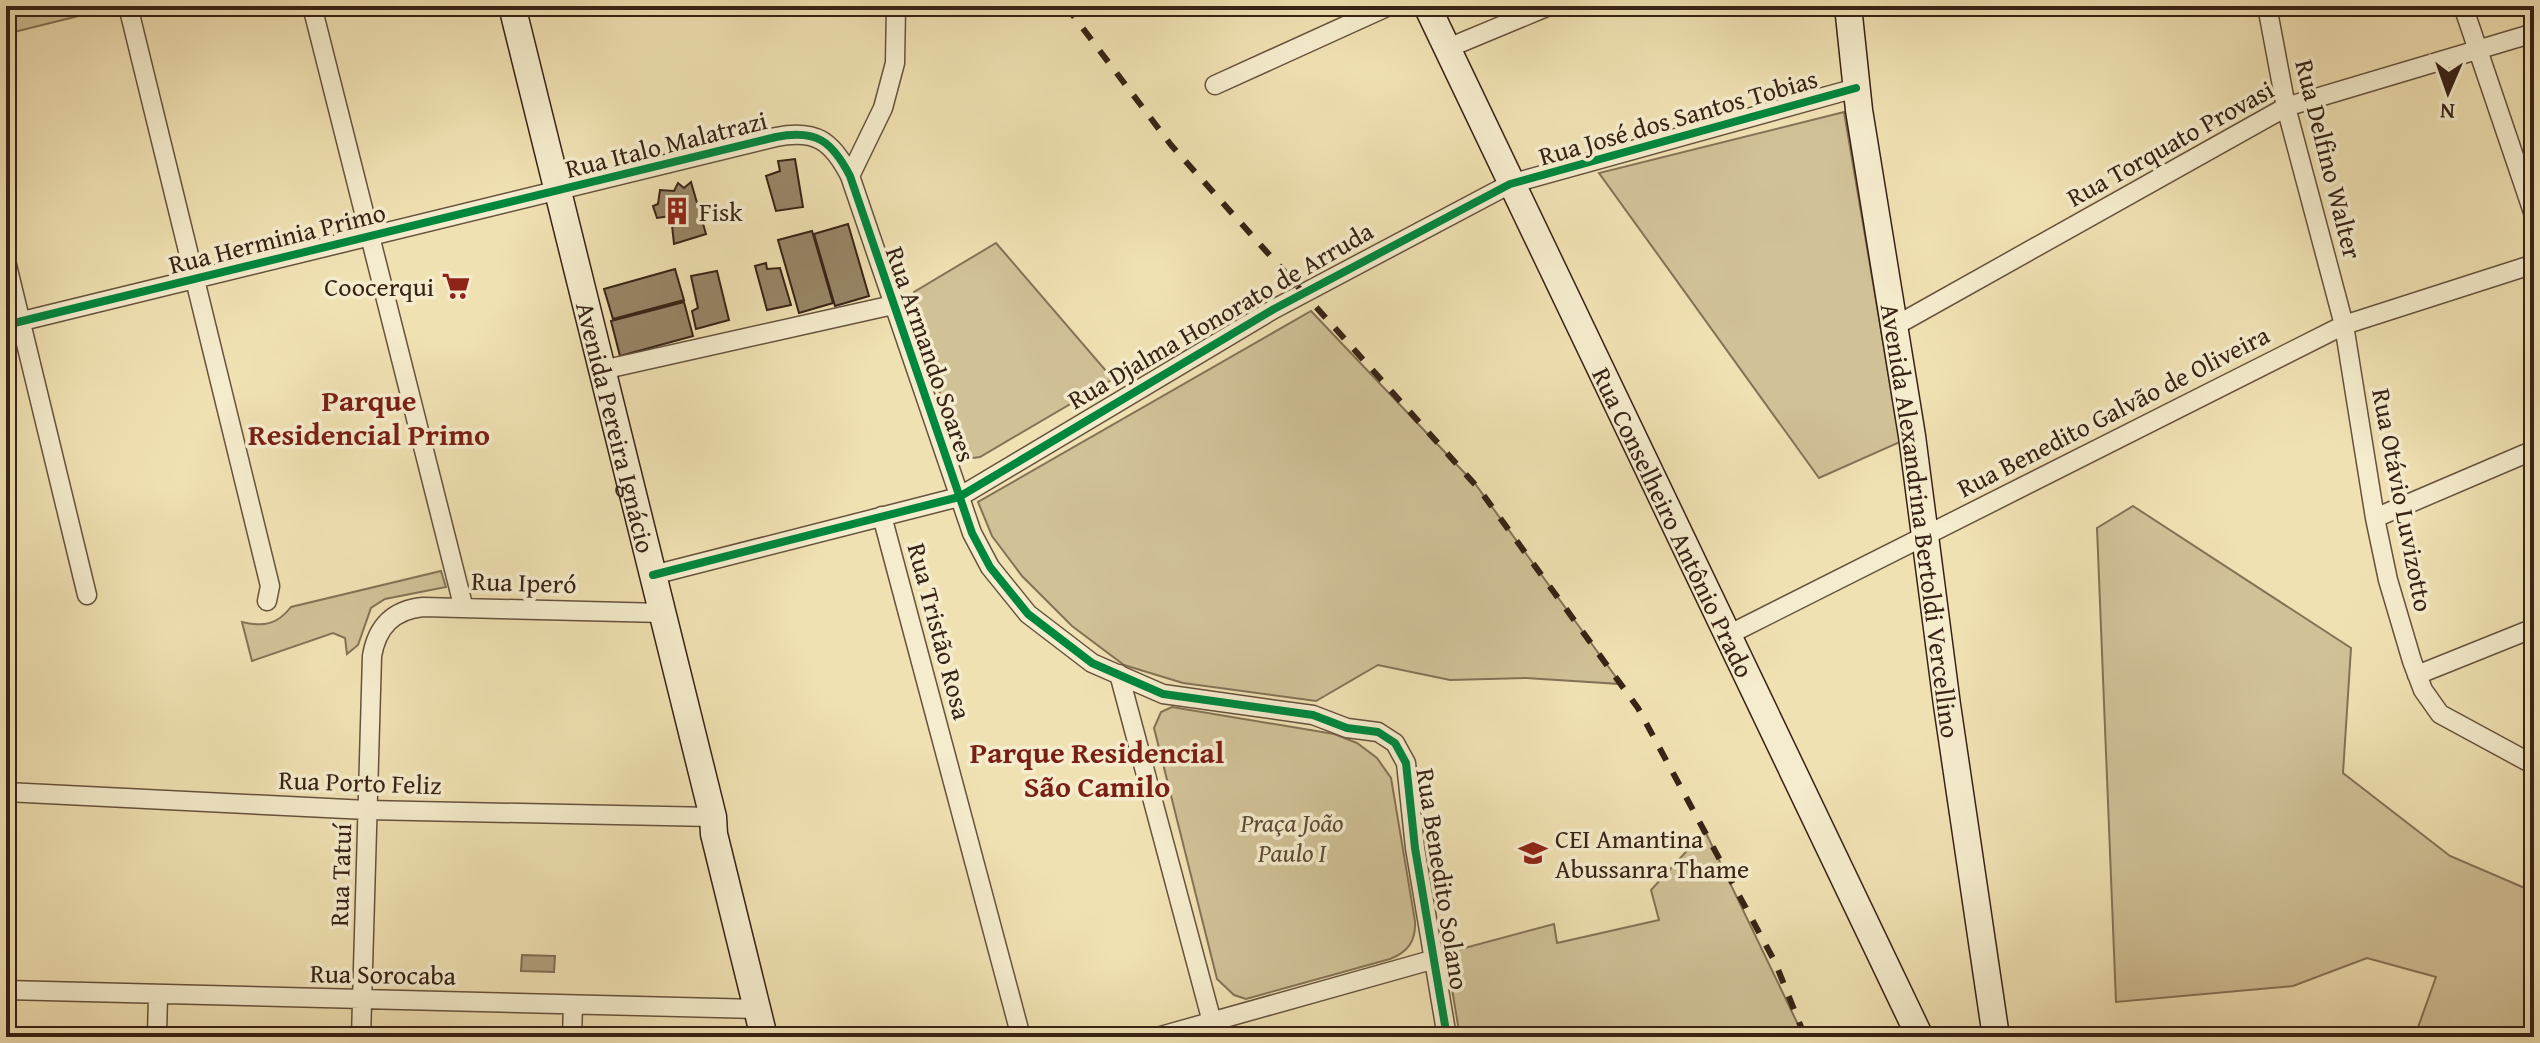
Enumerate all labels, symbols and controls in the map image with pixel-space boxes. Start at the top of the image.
north arrow [2408,52,2488,132]
street label: Rua Delfino Walter [2285,55,2373,263]
street label: Rua José dos Santos Tobias [1534,59,1822,175]
street label: Rua Torquato Provasi [2059,70,2281,216]
text: N [2439,96,2455,128]
street label: Rua Italo Malatrazi [561,100,771,188]
street label: Rua Herminia Primo [164,192,390,284]
place label: Fisk [699,192,743,231]
building icon: Fisk [662,196,692,226]
street label: Rua Djalma Honorato de Arruda [1060,211,1381,419]
street label: Rua Armando Soares [876,241,986,467]
place label: Coocerqui [324,267,434,306]
supermarket icon: Coocerqui [441,271,471,301]
street label: Avenida Pereira Ignácio [567,298,666,557]
street label: Avenida Alexandrina Bertoldi Vercellino [1871,301,1971,741]
street label: Rua Benedito Galvão de Oliveira [1950,315,2277,507]
street label: Rua Conselheiro Antônio Prado [1583,360,1765,684]
district label: Parque Residencial Primo [248,378,490,456]
street label: Rua Otávio Luvizotto [2362,385,2444,615]
street label: Rua Tristão Rosa [898,538,982,724]
street label: Rua Iperó [471,561,577,603]
district label: Parque Residencial São Camilo [970,730,1224,808]
street label: Rua Porto Feliz [278,760,442,804]
street label: Rua Benedito Solano [1406,766,1480,992]
park label: Praça João Paulo I [1239,803,1344,872]
place label: CEI Amantina Abussanra Thame [1555,819,1749,888]
street label: Rua Tatuí [319,822,361,927]
school or university icon: CEI Amantina Abussanra Thame [1518,838,1548,868]
street label: Rua Sorocaba [310,953,457,995]

